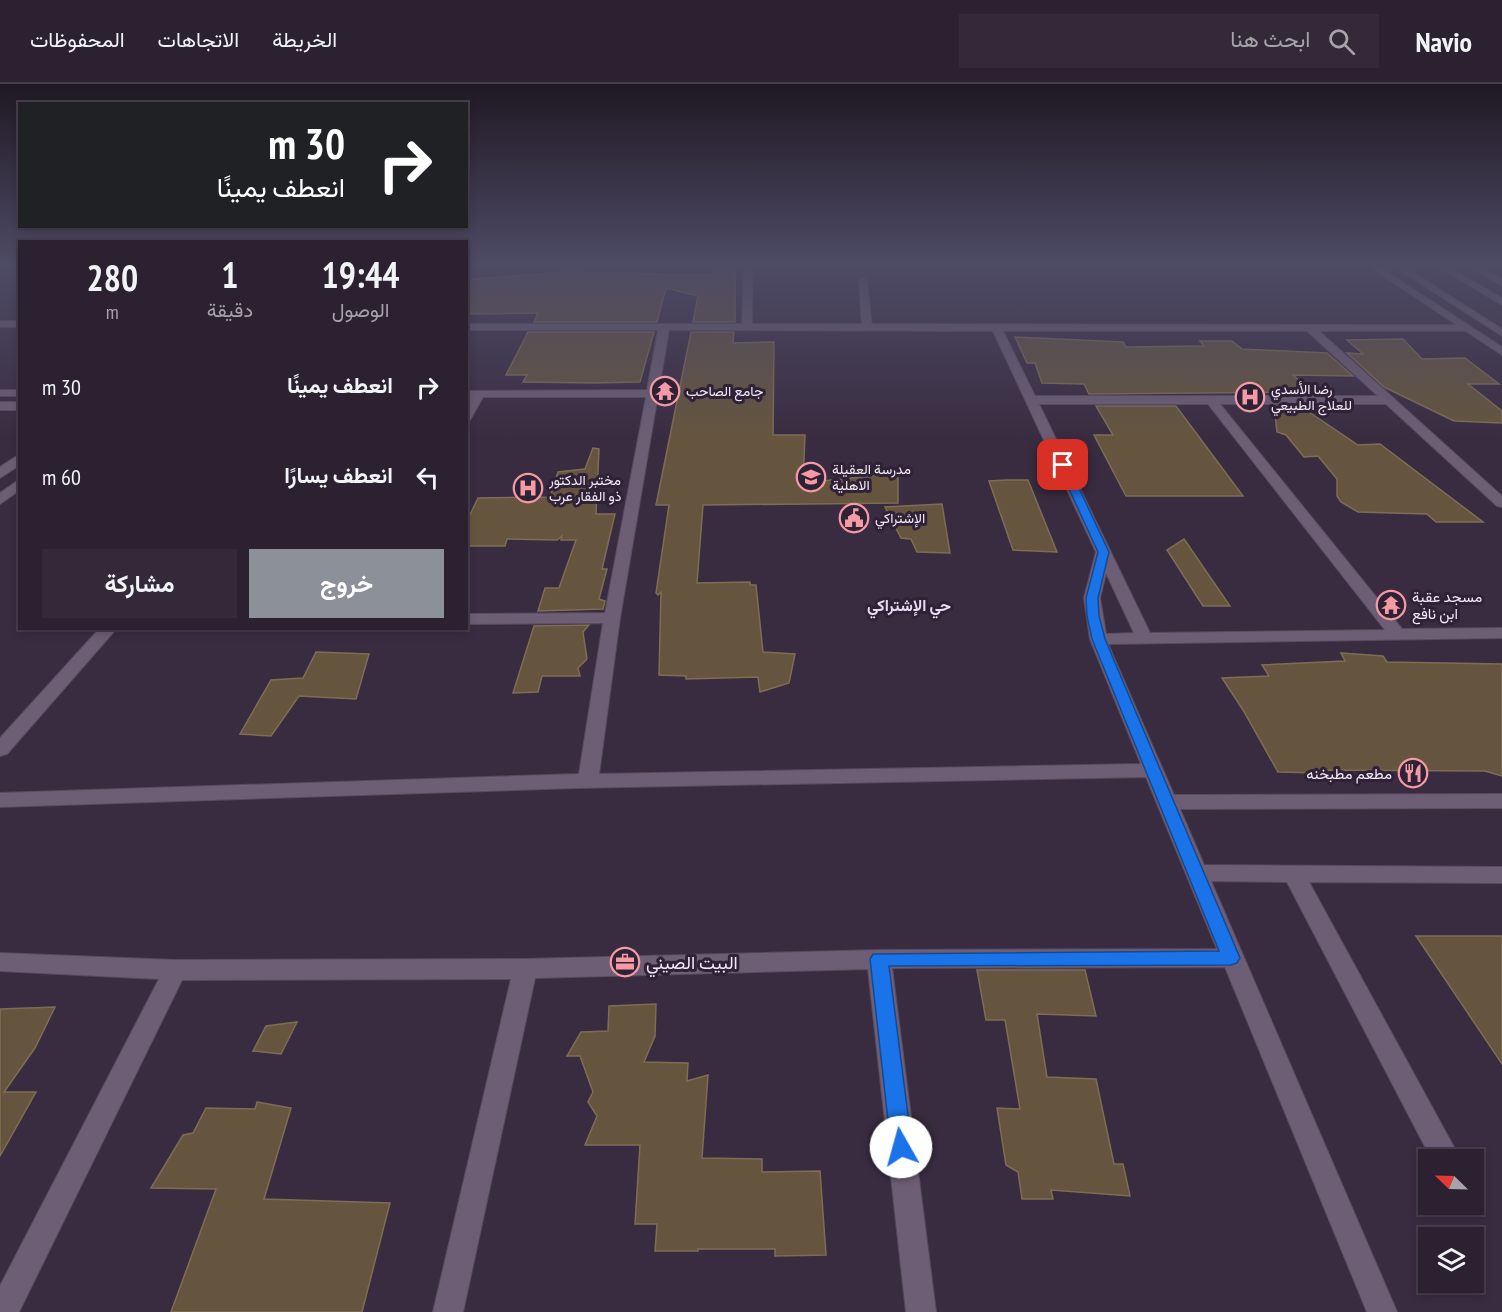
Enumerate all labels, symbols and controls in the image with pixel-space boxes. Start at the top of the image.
search box [959,14,1379,68]
text: Navio [1415,23,1472,60]
text: ابحث هنا [1230,25,1310,53]
icon: search [1325,25,1358,58]
text: المحفوظات [30,26,125,53]
text: الاتجاهات [158,26,239,53]
text: الخريطة [272,26,337,53]
text: 30 m [268,116,345,171]
icon: right [366,126,444,204]
text: انعطف يمينًا [217,170,345,204]
text: 1 [221,251,238,298]
text: 19:44 [322,251,399,298]
text: 280 [87,254,138,301]
text: دقيقة [207,297,253,323]
text: الوصول [332,297,389,323]
text: m [106,299,119,325]
text: انعطف يمينًا [287,371,393,399]
icon: right [411,371,444,404]
text: 30 m [42,373,81,401]
temple icon: جامع الصاحب [649,375,681,407]
place label: رضا الأسدي للعلاج الطبيعي [1271,380,1352,417]
hospital icon: رضا الأسدي للعلاج الطبيعي [1234,381,1266,413]
place label: جامع الصاحب [686,382,763,402]
pin [1037,439,1088,490]
icon: arrive [1046,448,1079,481]
place label: مدرسة العقيلة الاهلية [832,460,911,494]
text: انعطف يسارًا [284,461,393,489]
icon: left [411,461,444,494]
school or university icon: مدرسة العقيلة الاهلية [795,461,827,493]
text: 60 m [42,463,81,491]
place label: مختبر الدكتور ذو الفقار عرب [548,471,622,505]
hospital icon: مختبر الدكتور ذو الفقار عرب [512,472,544,504]
public building icon: الإشتراكي [838,502,870,534]
place label: الإشتراكي [875,509,925,530]
button: مشاركة [42,549,237,618]
button: خروج [249,549,444,618]
place label: مسجد عقبة ابن نافع [1412,587,1482,625]
temple icon: مسجد عقبة ابن نافع [1375,589,1407,621]
district label: حي الإشتراكي [867,595,951,619]
restaurant icon: مطعم مطبخنه [1397,757,1429,789]
place label: مطعم مطبخنه [1306,764,1392,784]
office icon: البيت الصيني [609,946,641,978]
place label: البيت الصيني [646,951,738,978]
position arrow [869,1115,933,1179]
north arrow [1418,1149,1484,1215]
map controls [1418,1149,1484,1293]
button: layers [1418,1227,1484,1293]

